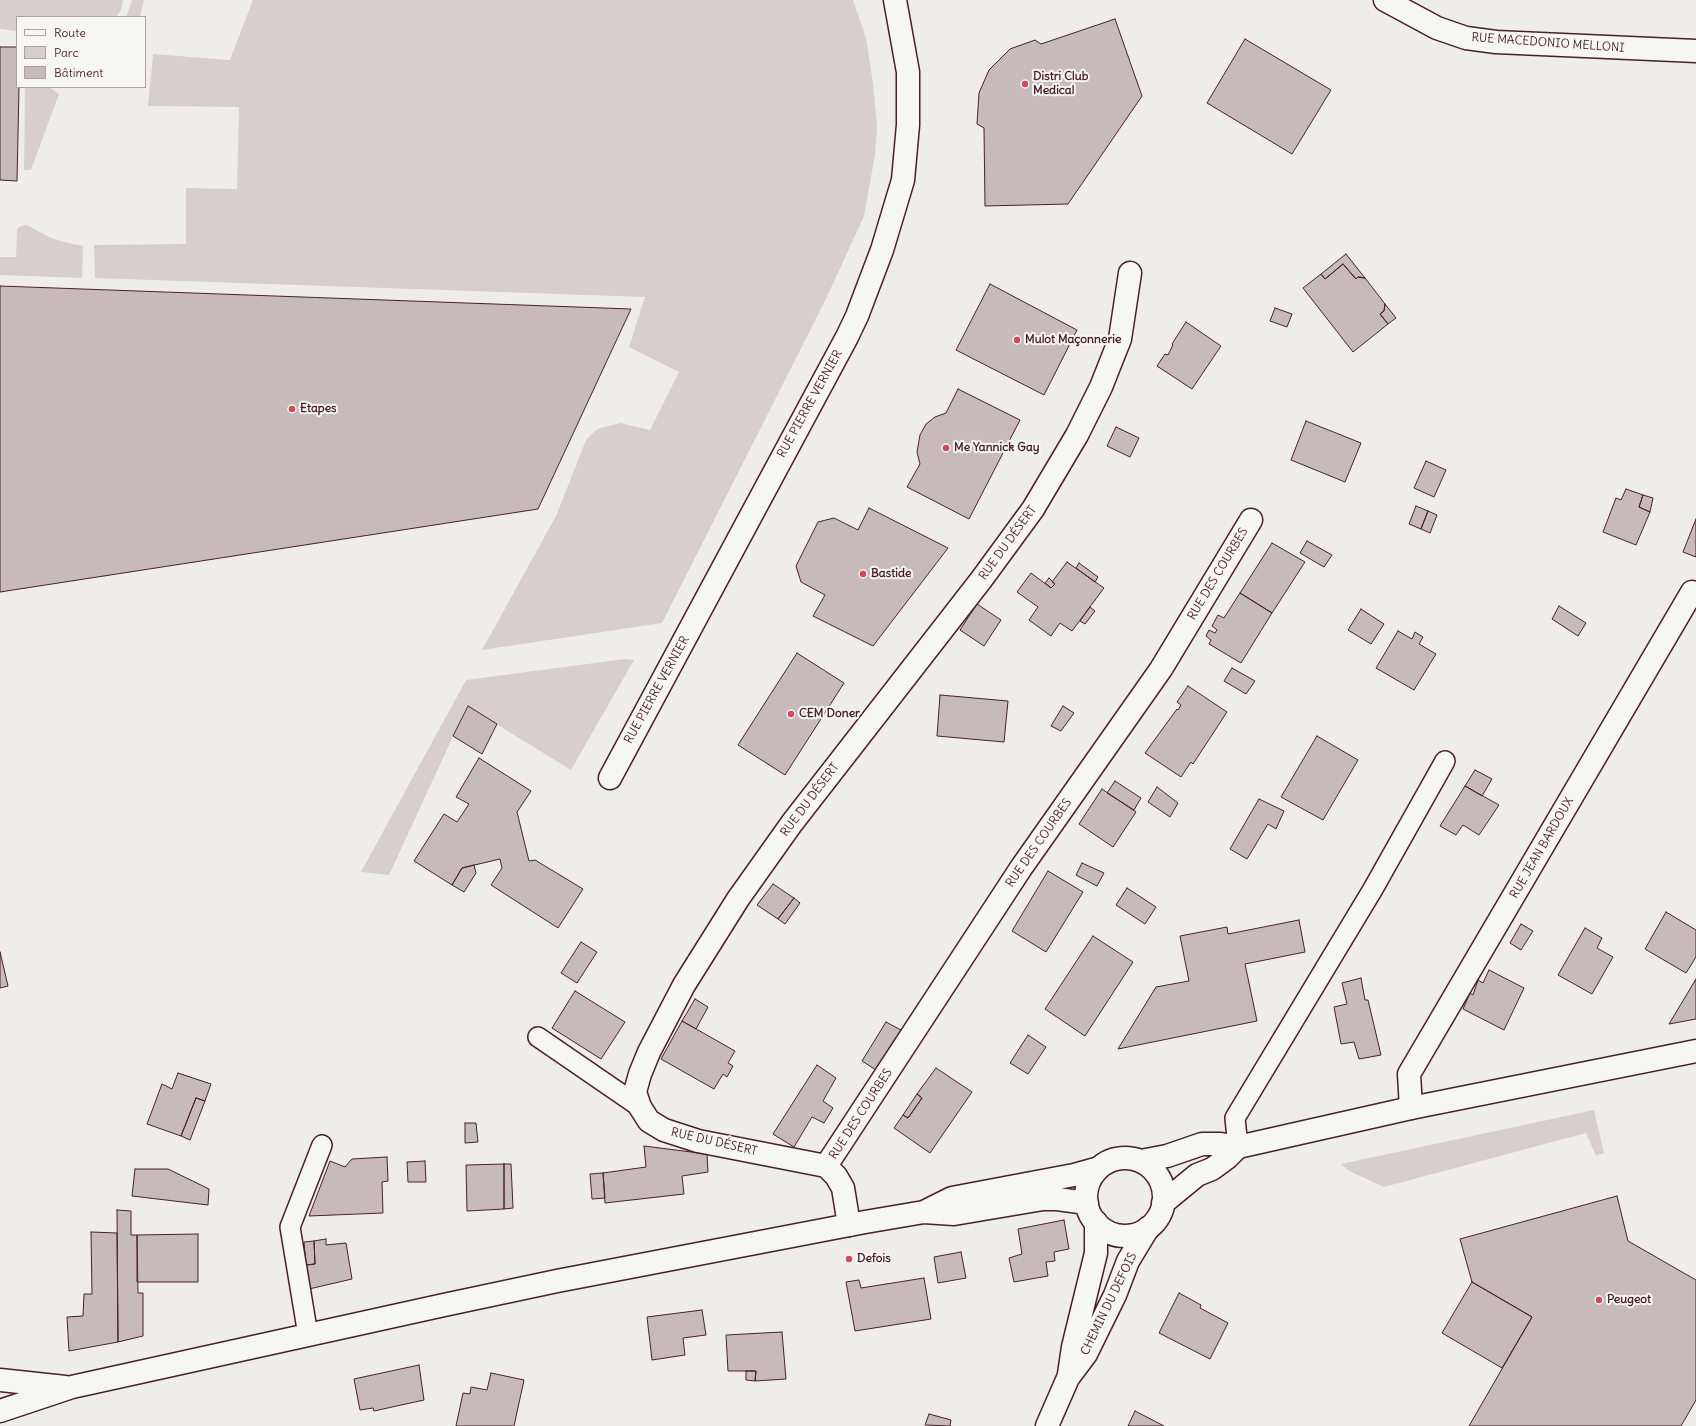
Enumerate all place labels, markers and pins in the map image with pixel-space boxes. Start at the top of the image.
place label: Distri Club Medical [1033,70,1088,98]
marker: Distri Club Medical [1020,79,1030,89]
place label: Mulot Maçonnerie [1025,333,1122,347]
marker: Mulot Maçonnerie [1012,335,1022,345]
place label: Etapes [300,402,337,416]
marker: Etapes [287,404,297,414]
place label: Me Yannick Gay [954,441,1040,455]
marker: Me Yannick Gay [941,443,951,453]
place label: Bastide [871,567,911,581]
marker: Bastide [858,569,868,579]
place label: CEM Doner [799,707,860,721]
marker: CEM Doner [786,709,796,719]
place label: Defois [857,1252,891,1266]
marker: Defois [844,1254,854,1264]
place label: Peugeot [1607,1293,1651,1307]
marker: Peugeot [1594,1295,1604,1305]

